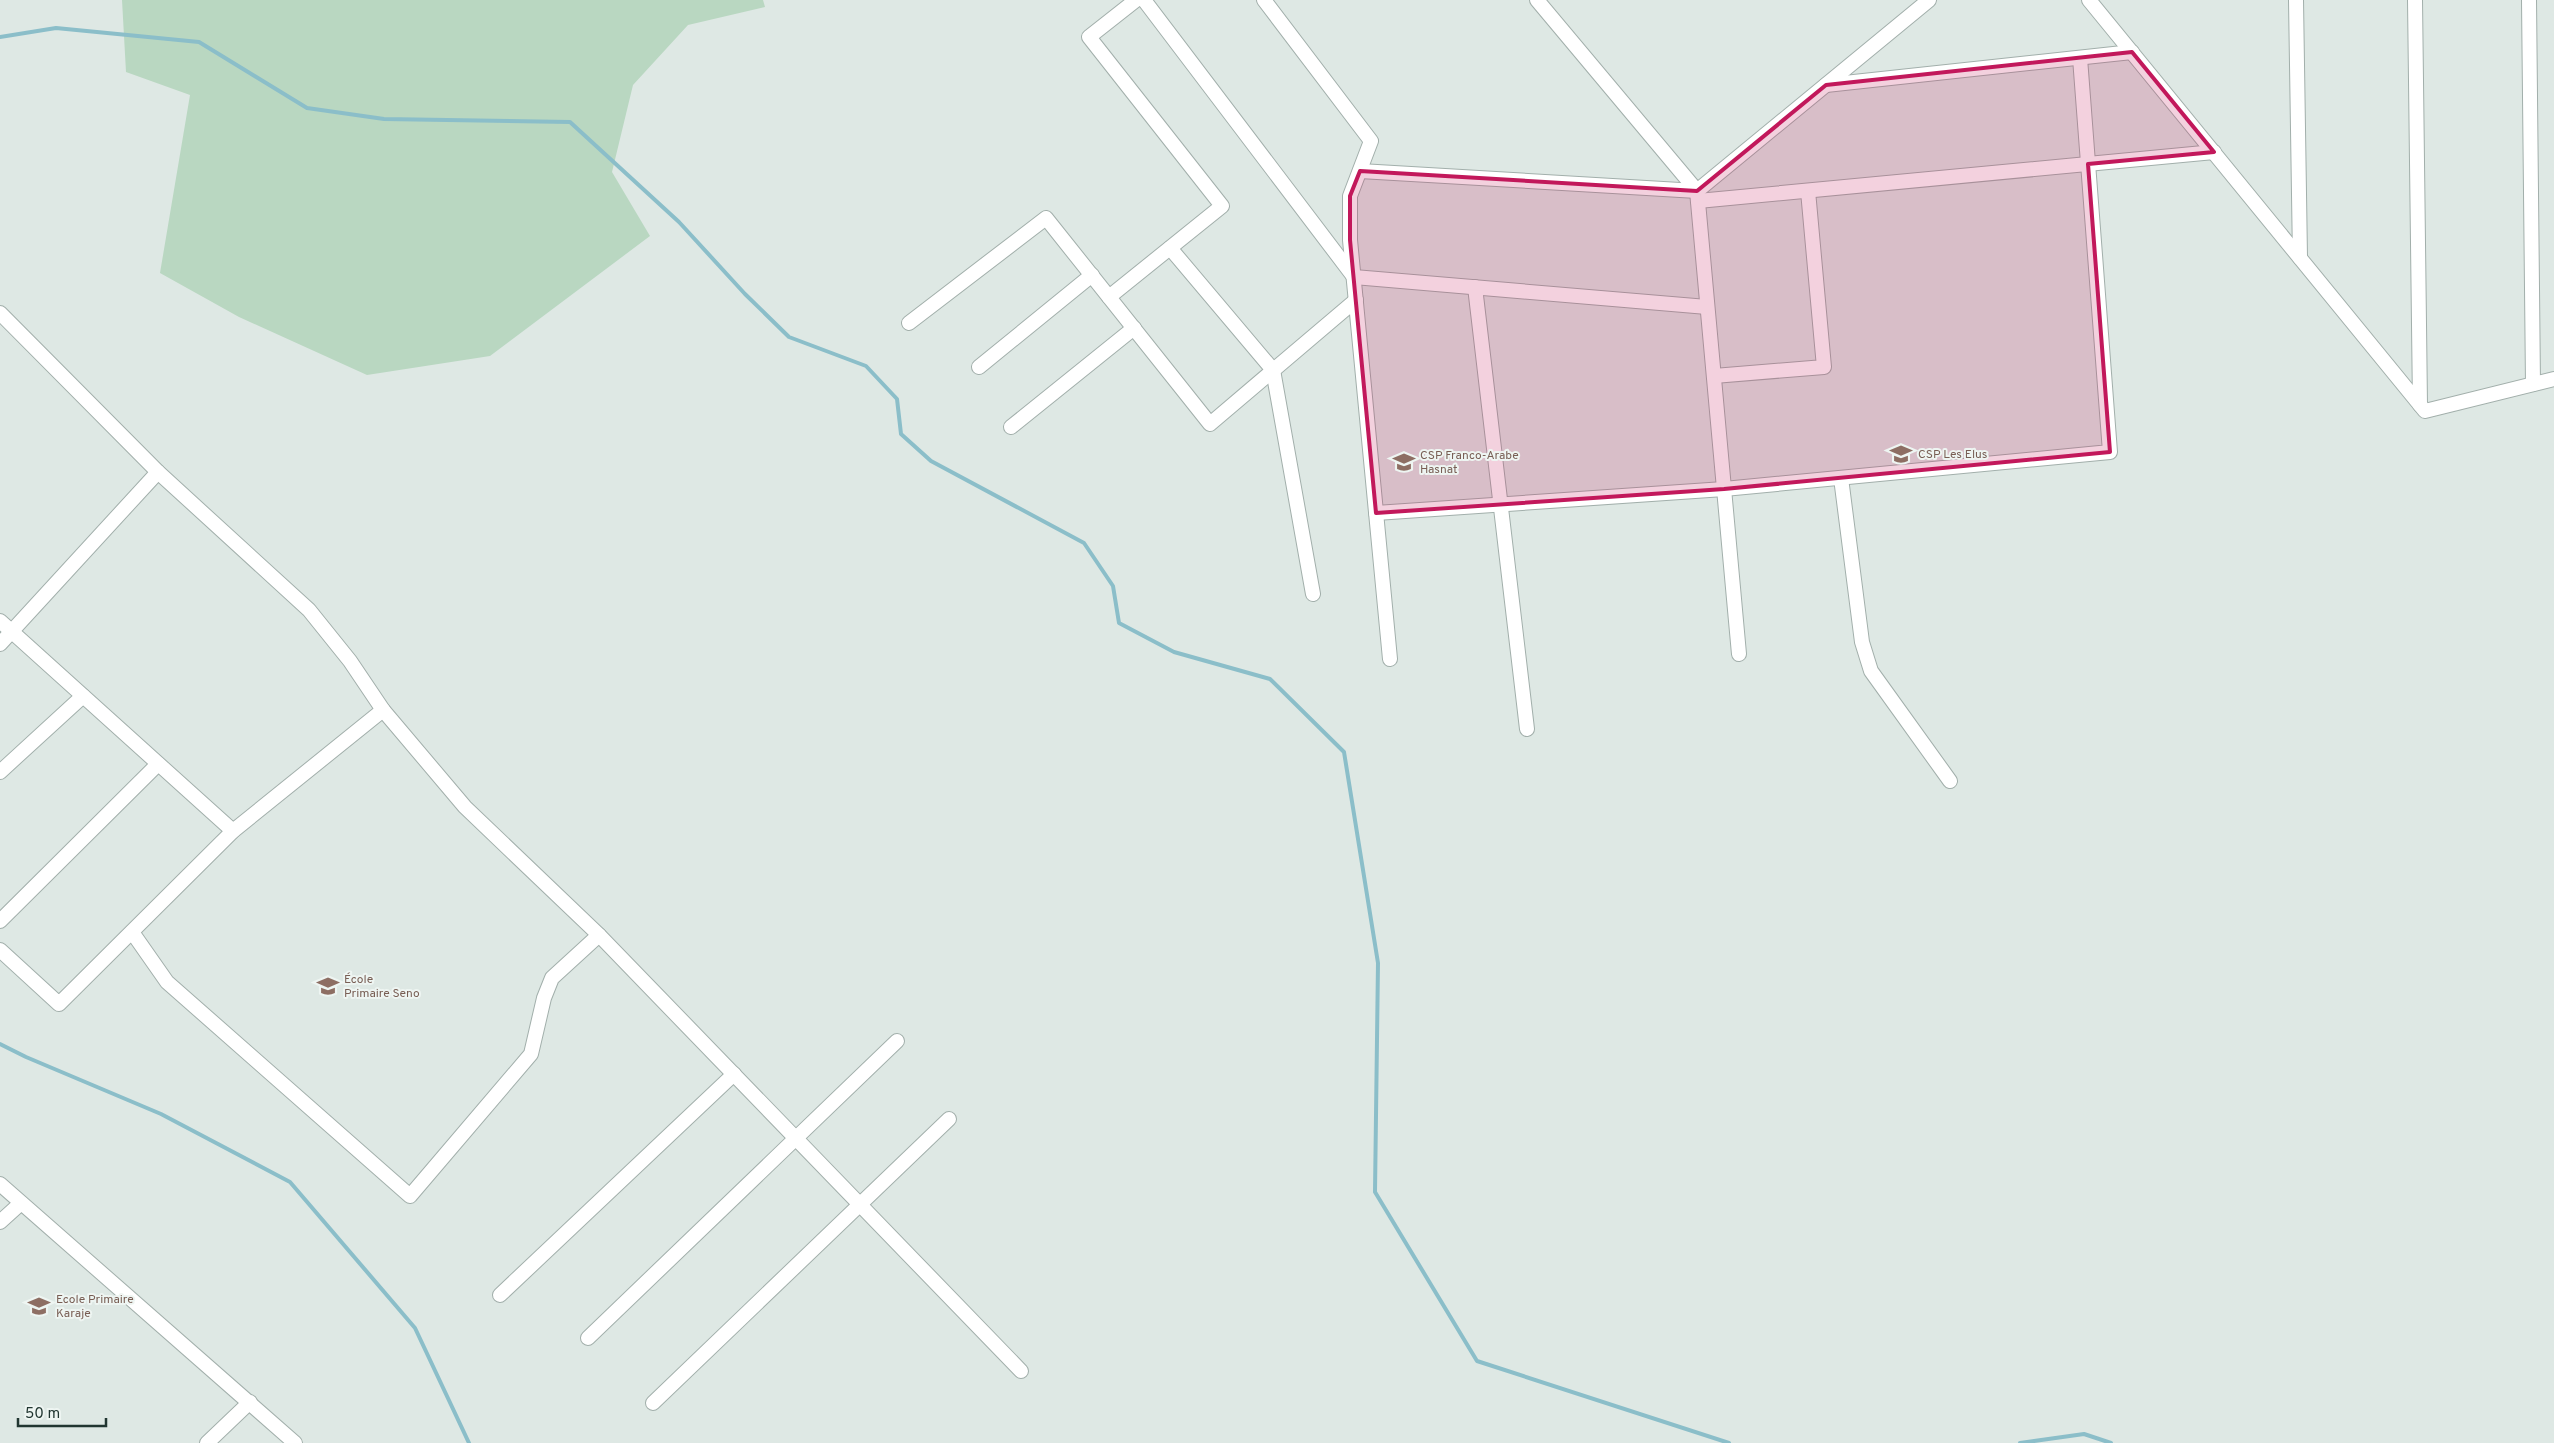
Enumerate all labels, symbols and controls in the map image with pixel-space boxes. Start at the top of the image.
school or university icon: CSP Les Elus [1888,441,1914,467]
place label: CSP Les Elus [1918,447,1987,463]
place label: CSP Franco-Arabe Hasnat [1420,448,1519,478]
school or university icon: CSP Franco-Arabe Hasnat [1391,449,1417,475]
place label: École Primaire Seno [344,972,420,1002]
school or university icon: École Primaire Seno [315,973,341,999]
place label: Ecole Primaire Karaje [56,1292,134,1322]
school or university icon: Ecole Primaire Karaje [26,1293,52,1319]
scale bar [18,1396,105,1428]
text: 50 m [25,1405,60,1424]

